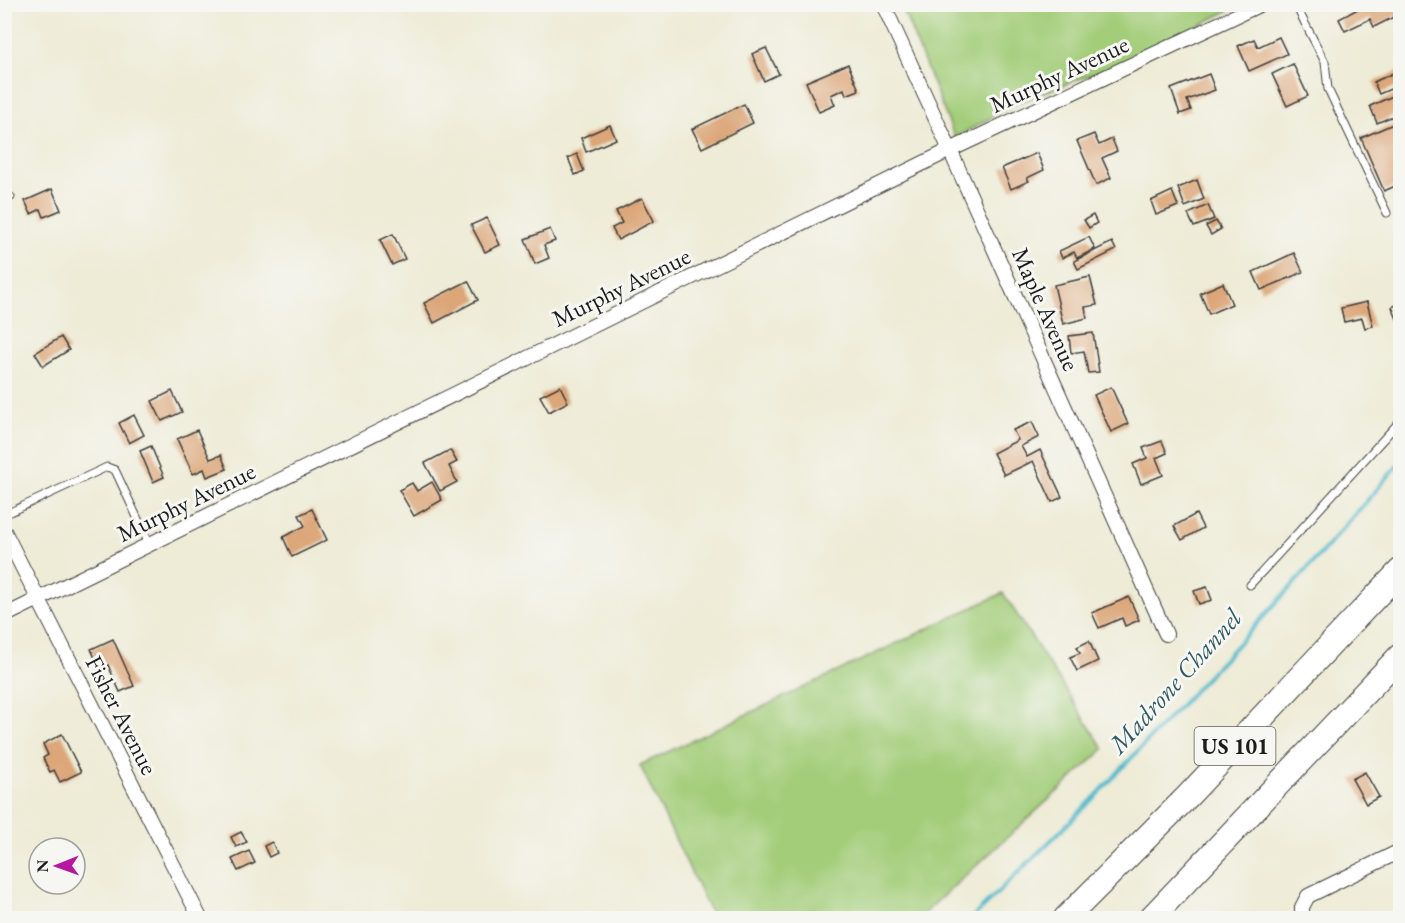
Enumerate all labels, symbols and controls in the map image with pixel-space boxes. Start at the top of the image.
street label: Murphy Avenue [984,28,1134,120]
street label: Murphy Avenue [547,240,695,334]
street label: Maple Avenue [1005,243,1087,375]
street label: Murphy Avenue [112,455,260,549]
water label: Madrone Channel [1100,601,1249,762]
street label: Fisher Avenue [79,650,165,780]
road number: US 101 [1194,727,1276,765]
north arrow [27,836,87,896]
text: N [32,860,53,873]

